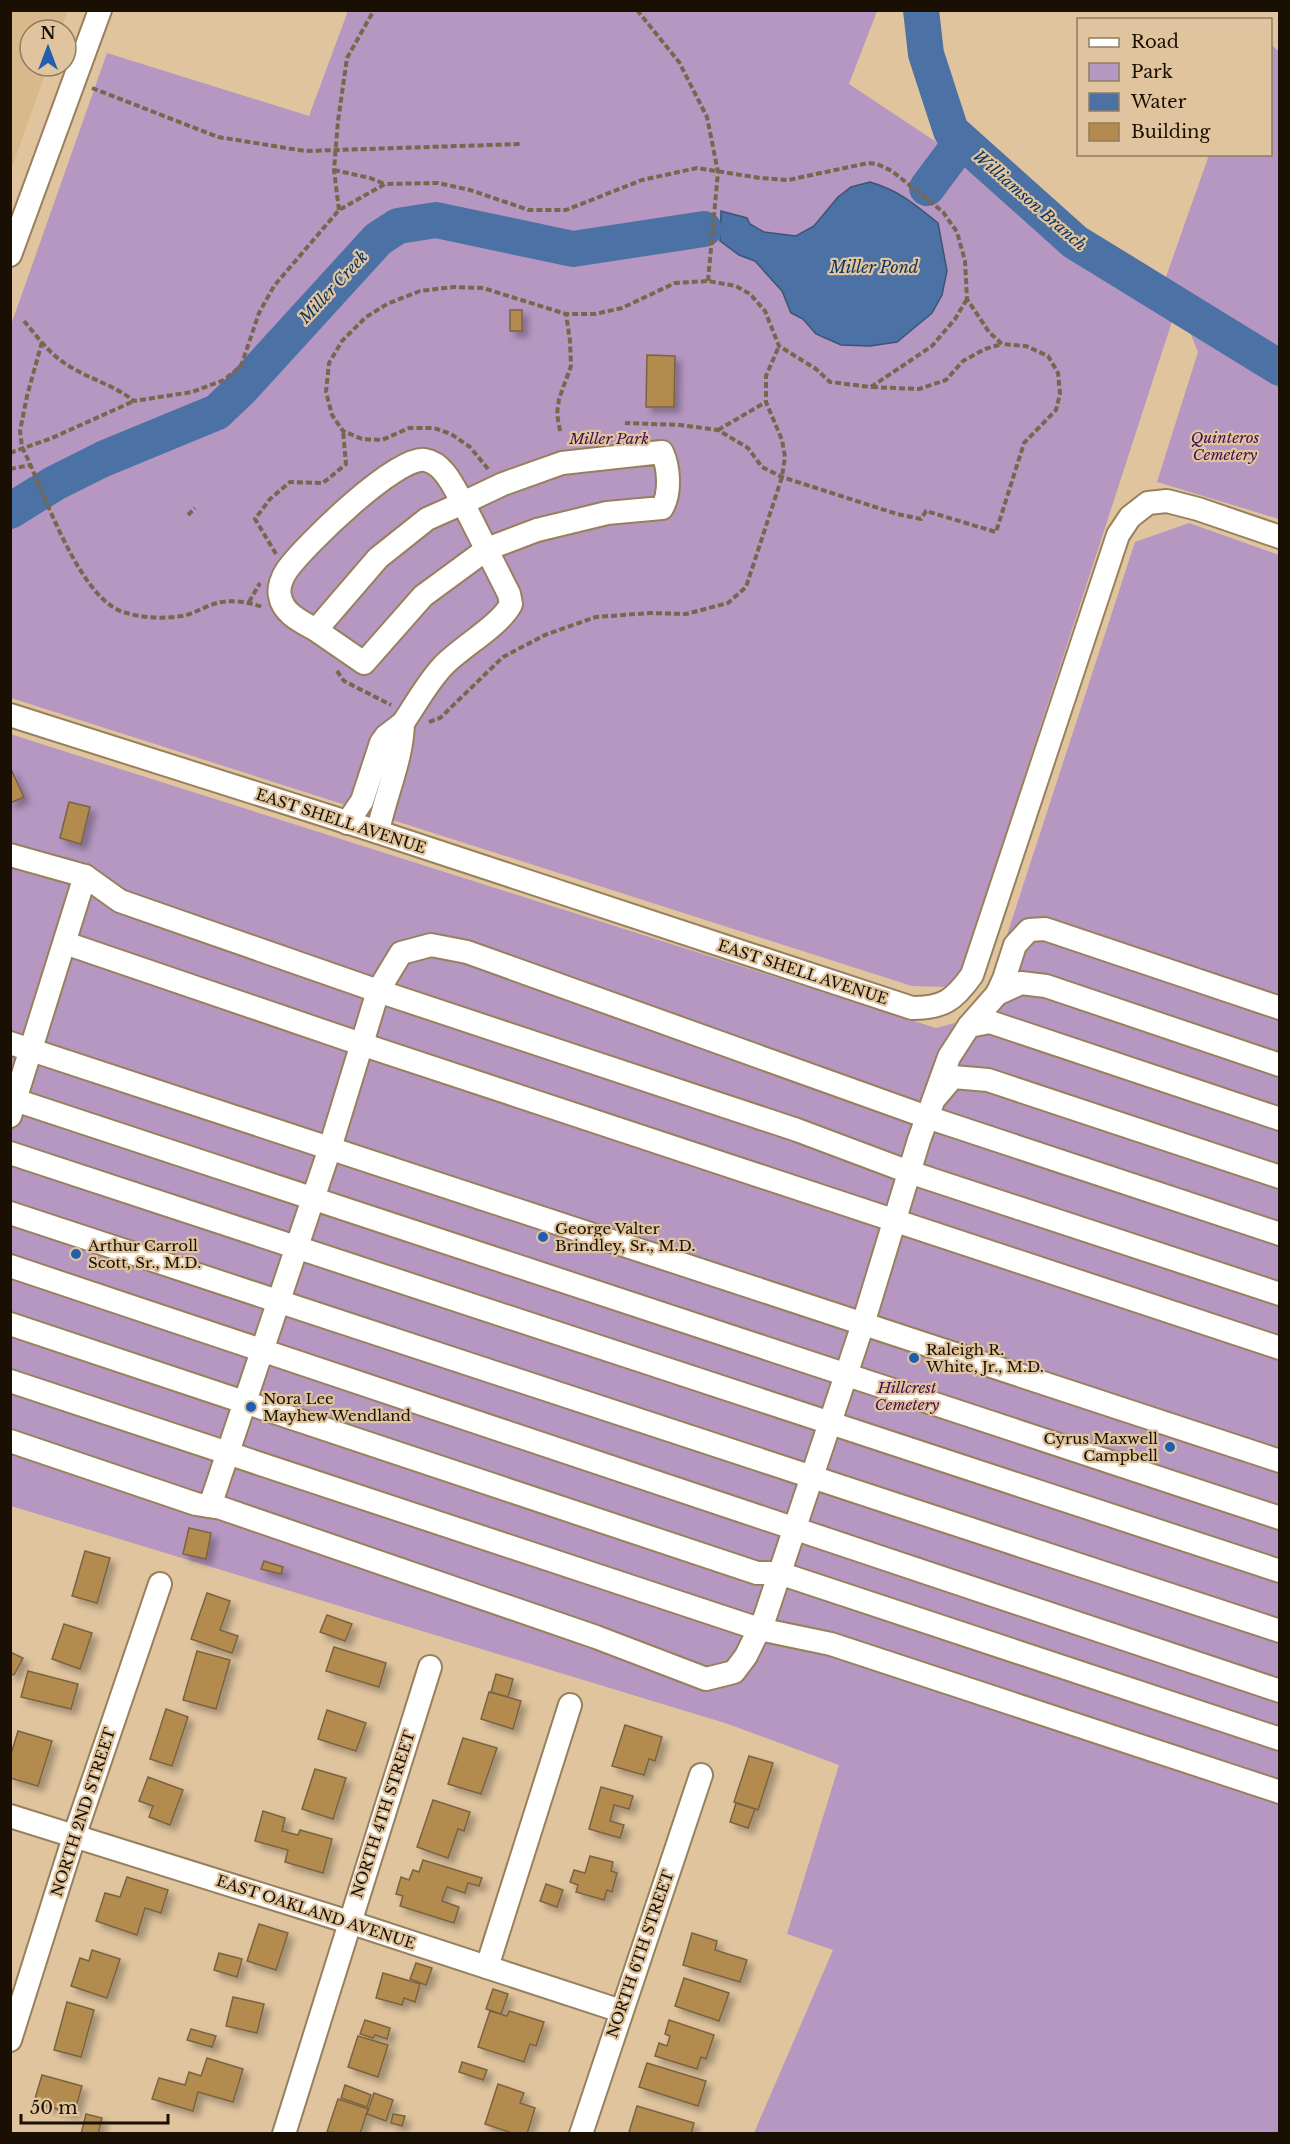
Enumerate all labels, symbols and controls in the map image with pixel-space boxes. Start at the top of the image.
north arrow [18,18,78,78]
legend [1077,18,1272,156]
text: N [40,23,56,43]
text: Road [1131,31,1179,53]
text: Park [1131,61,1173,83]
text: Water [1130,91,1187,113]
text: Building [1131,121,1210,143]
water label: Williamson Branch [969,145,1091,255]
water label: Miller Creek [294,247,372,328]
water label: Miller Pond [829,257,919,277]
park label: Quinteros Cemetery [1191,428,1260,464]
park label: Miller Park [568,429,649,448]
street label: EAST SHELL AVENUE [253,784,429,858]
street label: EAST SHELL AVENUE [715,935,891,1009]
place label: George Valter Brindley, Sr., M.D. [555,1219,695,1255]
marker: George Valter Brindley, Sr., M.D. [536,1230,550,1244]
place label: Arthur Carroll Scott, Sr., M.D. [87,1236,201,1272]
marker: Arthur Carroll Scott, Sr., M.D. [69,1247,83,1261]
place label: Raleigh R. White, Jr., M.D. [925,1340,1044,1376]
marker: Raleigh R. White, Jr., M.D. [907,1351,921,1365]
park label: Hillcrest Cemetery [875,1378,940,1414]
place label: Nora Lee Mayhew Wendland [263,1389,411,1425]
marker: Nora Lee Mayhew Wendland [244,1400,258,1414]
place label: Cyrus Maxwell Campbell [1043,1429,1158,1465]
marker: Cyrus Maxwell Campbell [1163,1440,1177,1454]
street label: NORTH 2ND STREET [47,1725,119,1899]
street label: NORTH 4TH STREET [347,1728,419,1900]
street label: NORTH 6TH STREET [602,1868,678,2040]
street label: EAST OAKLAND AVENUE [214,1871,418,1953]
scale bar [21,2087,168,2125]
text: 50 m [30,2097,78,2119]

